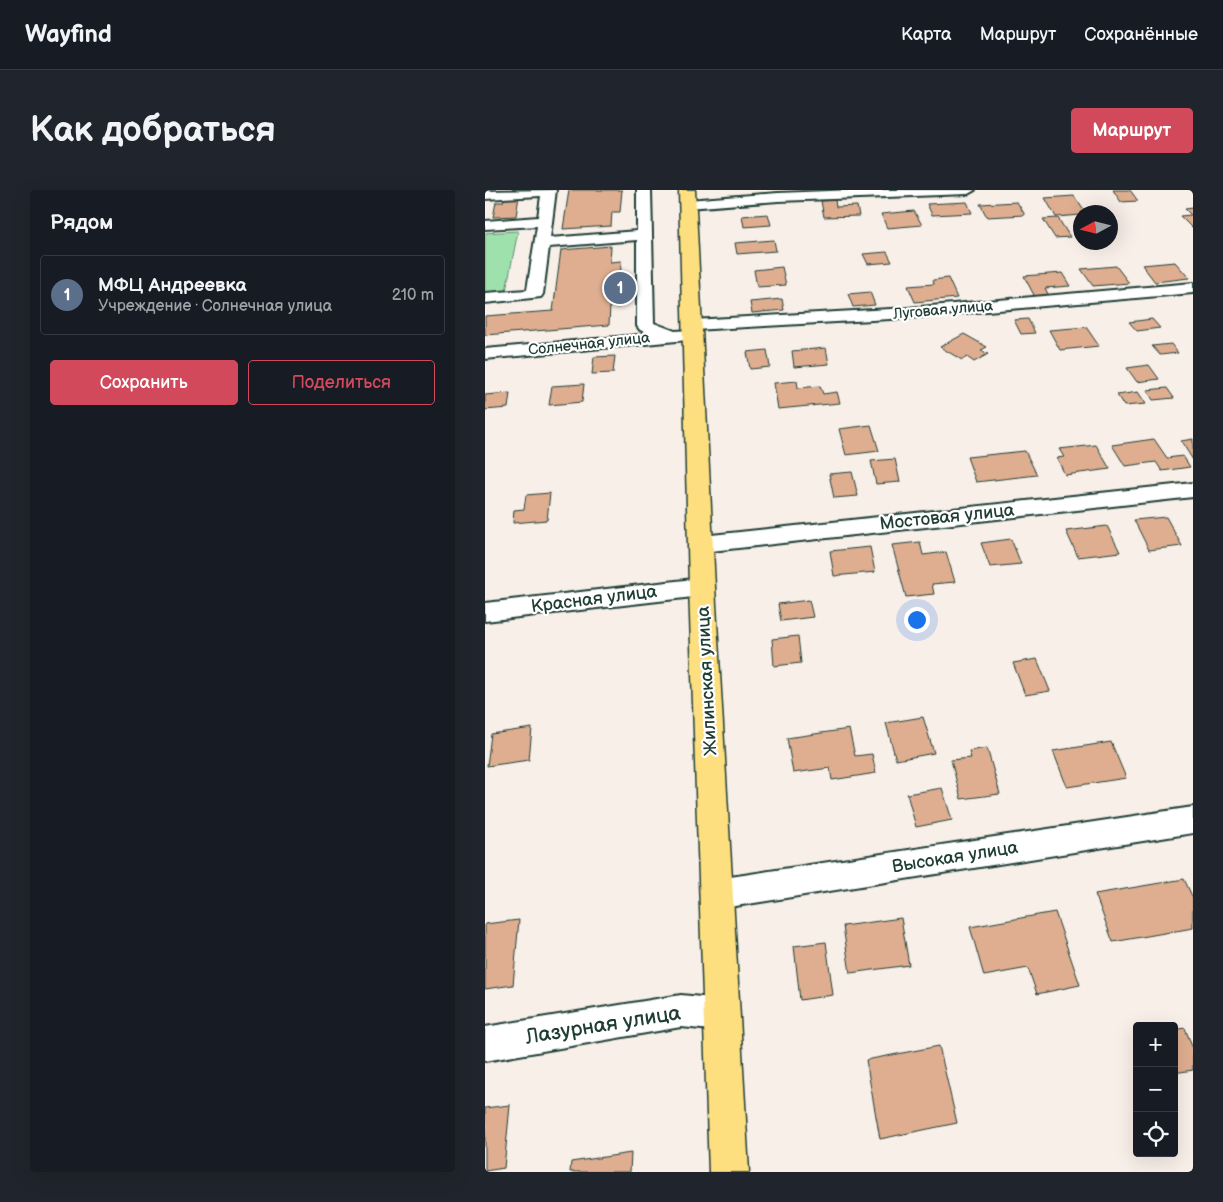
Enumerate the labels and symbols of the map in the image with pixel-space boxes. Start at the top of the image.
north arrow [1073,205,1118,250]
pin: 1 [604,269,636,307]
street label: Луговая улица [891,296,994,324]
street label: Солнечная улица [527,328,651,360]
street label: Мостовая улица [879,499,1016,535]
street label: Красная улица [530,581,659,617]
street label: Жилинская улица [693,605,721,756]
your location [904,607,930,633]
street label: Высокая улица [891,837,1020,877]
street label: Лазурная улица [522,1000,683,1050]

